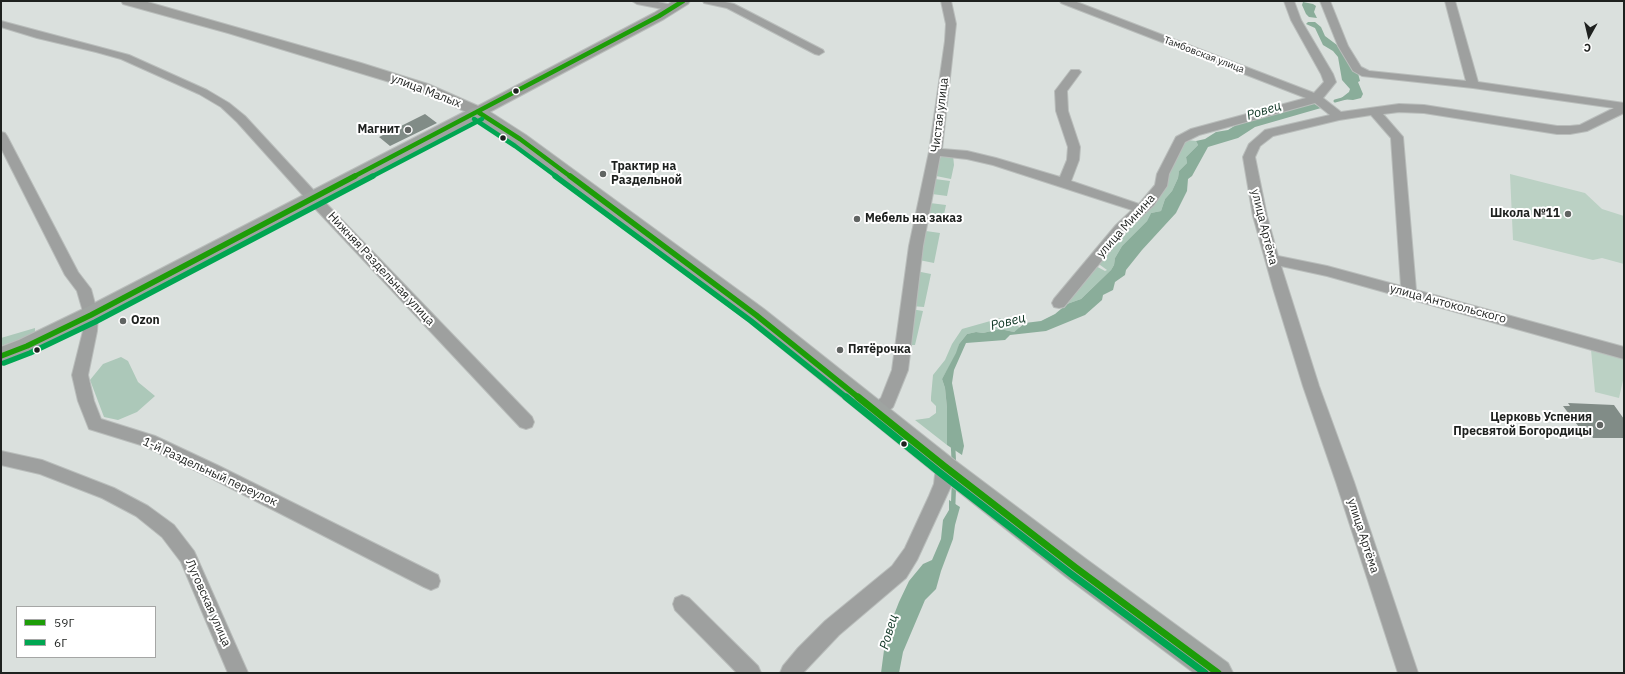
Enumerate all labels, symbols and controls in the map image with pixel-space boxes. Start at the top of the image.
north arrow [1569,16,1609,56]
street label: Тамбовская улица [1162,34,1246,76]
text: С [1583,40,1592,55]
street label: улица Малых [389,71,463,111]
street label: Чистая улица [928,77,952,153]
unlabelled marker [511,86,521,96]
water label: Ровец [1245,98,1283,124]
place label: Магнит [357,123,400,137]
marker: Магнит [403,125,413,135]
unlabelled marker [498,133,508,143]
place label: Трактир на Раздельной [611,160,682,188]
marker: Трактир на Раздельной [598,169,608,179]
street label: улица Артёма [1248,188,1280,266]
street label: улица Минина [1094,191,1158,261]
place label: Школа №11 [1490,207,1560,221]
street label: Нижняя Раздельная улица [325,209,437,329]
marker: Школа №11 [1563,209,1573,219]
place label: Мебель на заказ [865,212,962,226]
marker: Мебель на заказ [852,214,862,224]
street label: улица Антокольского [1388,282,1508,326]
water label: Ровец [989,310,1027,334]
place label: Ozon [131,314,160,328]
marker: Ozon [118,316,128,326]
place label: Пятёрочка [848,343,911,357]
unlabelled marker [32,345,42,355]
marker: Пятёрочка [835,345,845,355]
place label: Церковь Успения Пресвятой Богородицы [1453,411,1592,439]
marker: Церковь Успения Пресвятой Богородицы [1595,420,1605,430]
street label: 1-й Раздельный переулок [140,434,280,510]
unlabelled marker [899,439,909,449]
street label: улица Артёма [1344,497,1382,575]
street label: Луговская улица [182,557,234,649]
legend [16,606,156,658]
water label: Ровец [877,613,901,651]
text: 59Г [54,615,74,630]
text: 6Г [54,635,67,650]

